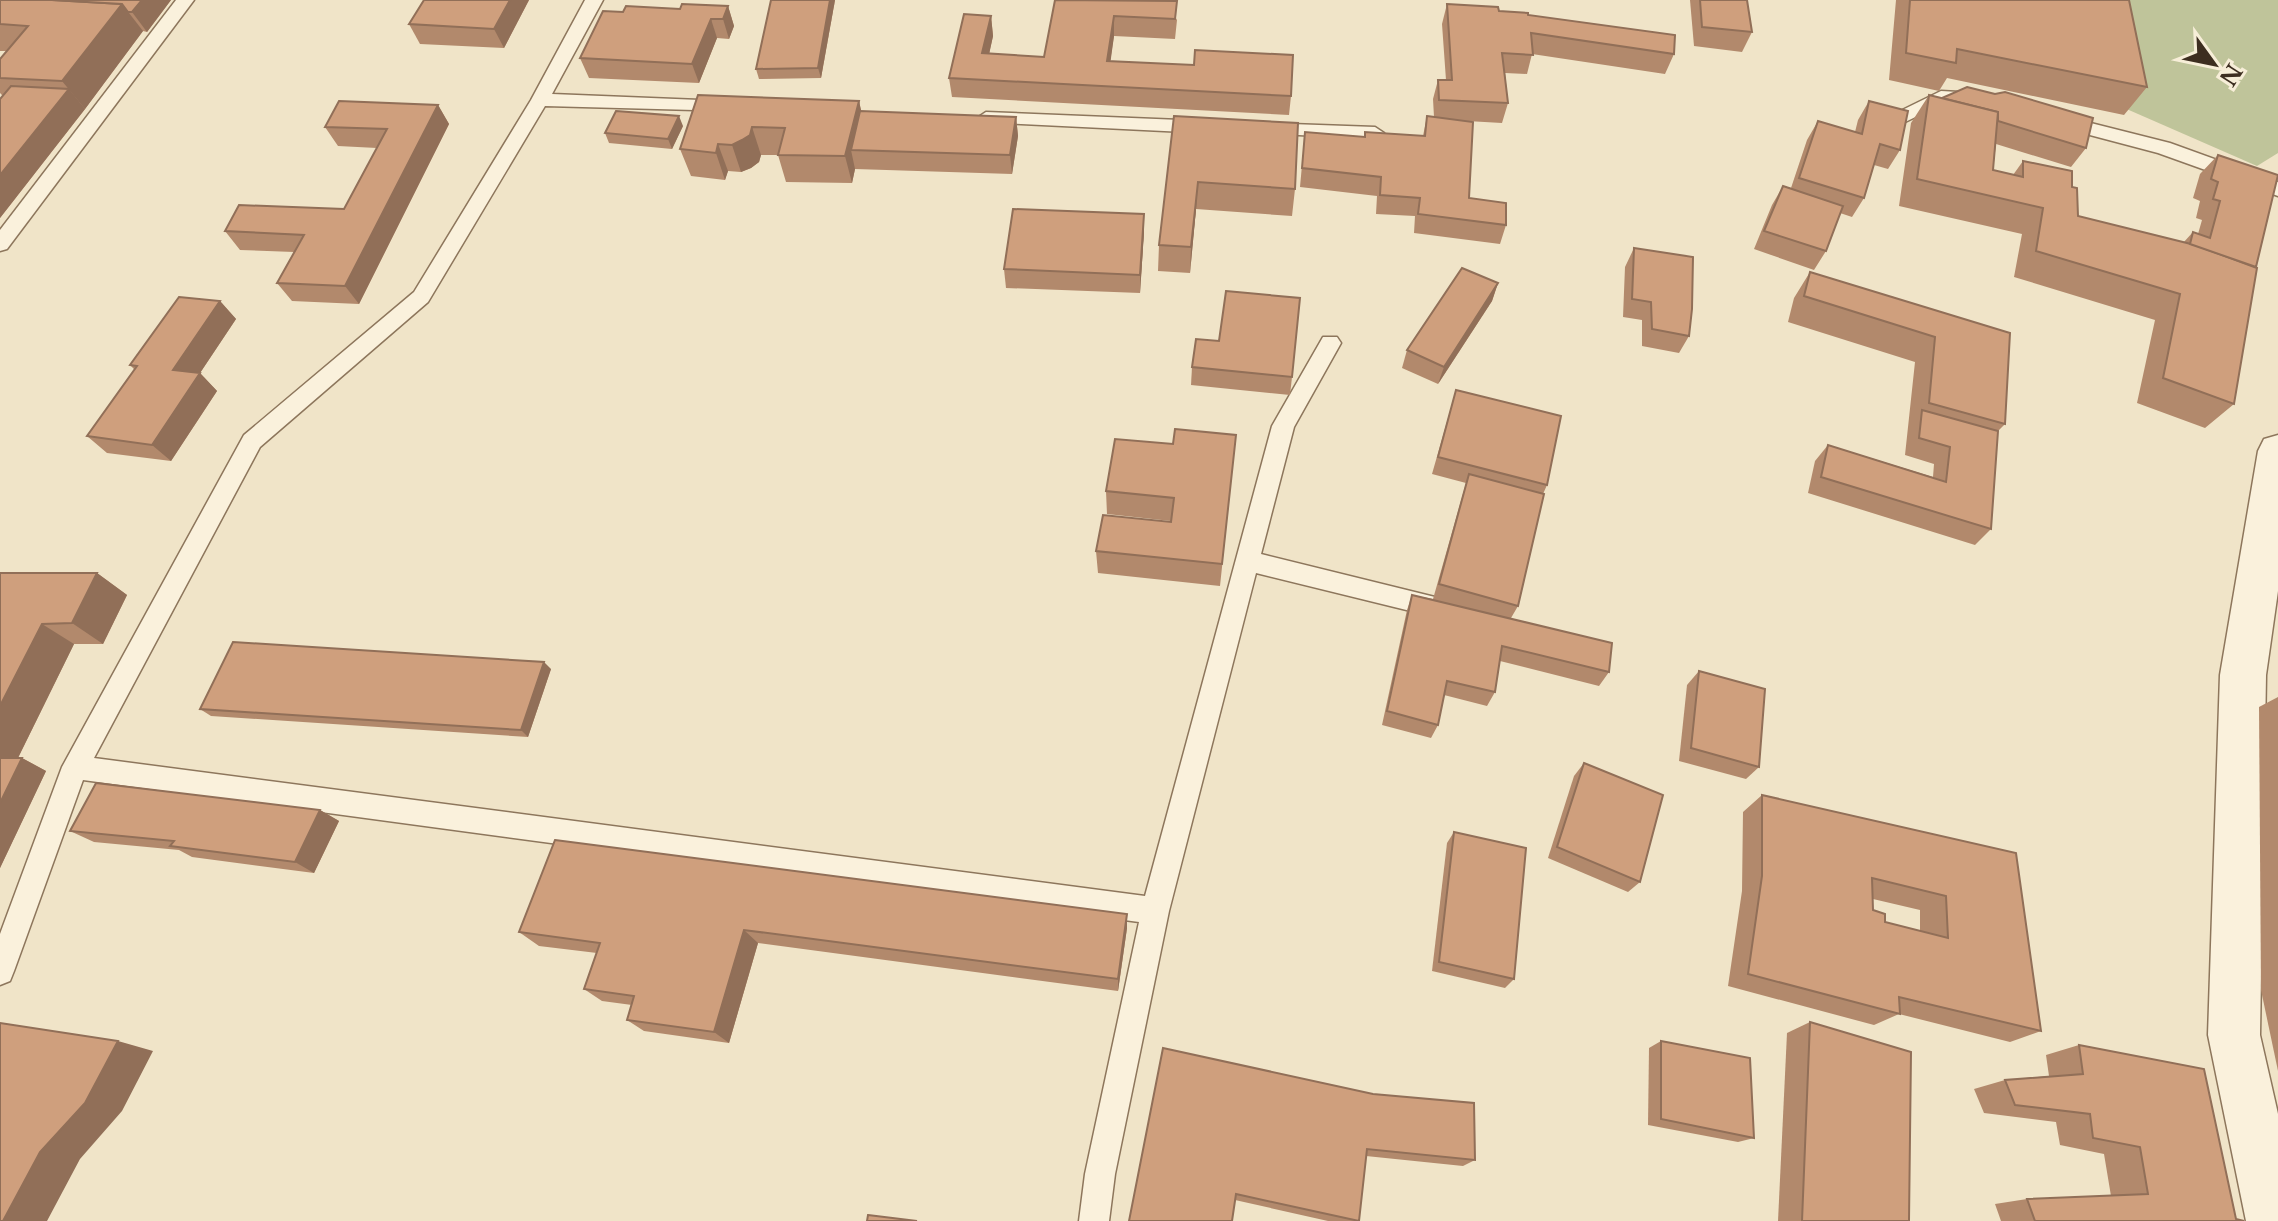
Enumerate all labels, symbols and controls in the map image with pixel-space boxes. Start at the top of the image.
north arrow [2174,24,2254,104]
text: N [2213,59,2247,91]

